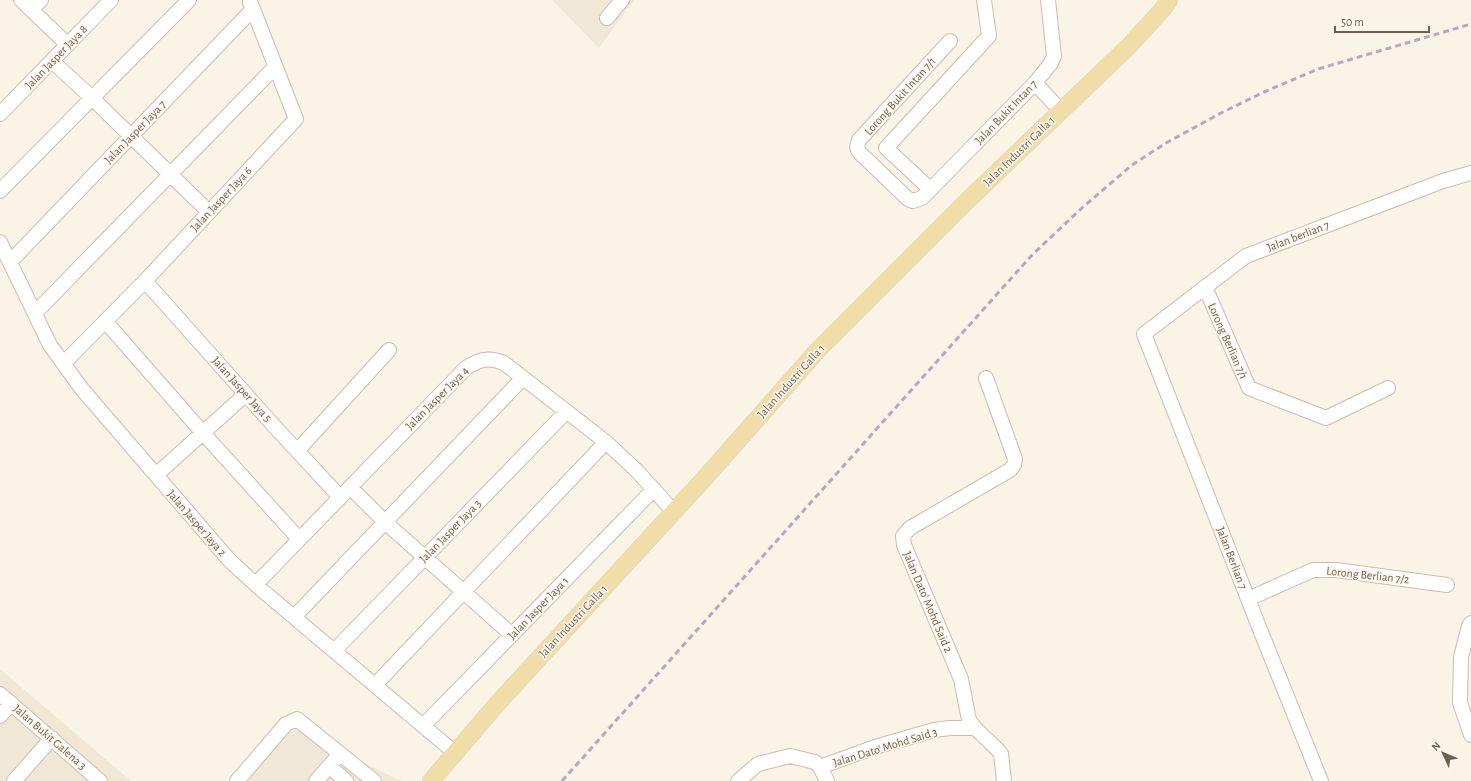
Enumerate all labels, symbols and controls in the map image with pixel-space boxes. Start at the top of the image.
scale bar [1335,8,1429,34]
text: 50 m [1341,16,1364,28]
street label: Jalan Jasper Jaya 8 [23,23,90,92]
street label: Lorong Bukit Intan 7/1 [862,55,938,137]
street label: Jalan Bukit Intan 7 [972,78,1040,146]
street label: Jalan Jasper Jaya 7 [102,98,169,167]
street label: Jalan Industri Galla 1 [981,114,1057,188]
street label: Jalan Jasper Jaya 6 [188,164,255,234]
street label: Jalan berlian 7 [1265,219,1331,253]
street label: Lorong Berlian 7/1 [1206,301,1250,381]
street label: Jalan Industri Galla 1 [755,342,827,420]
street label: Jalan Jasper Jaya 5 [209,354,274,424]
street label: Jalan Jasper Jaya 4 [403,364,472,433]
street label: Jalan Jasper Jaya 2 [164,488,229,559]
street label: Jalan Jasper Jaya 3 [417,497,484,566]
street label: Jalan Berlian 7 [1215,525,1249,591]
street label: Jalan Dato' Mohd Said 2 [901,550,955,655]
street label: Lorong Berlian 7/2 [1326,565,1411,585]
street label: Jalan Jasper Jaya 1 [505,574,572,642]
street label: Jalan Industri Galla 1 [536,582,610,660]
street label: Jalan Bukit Galena 3 [11,702,89,772]
street label: Jalan Dato' Mohd Said 3 [831,725,939,769]
north arrow [1423,733,1463,773]
text: N [1430,740,1443,753]

